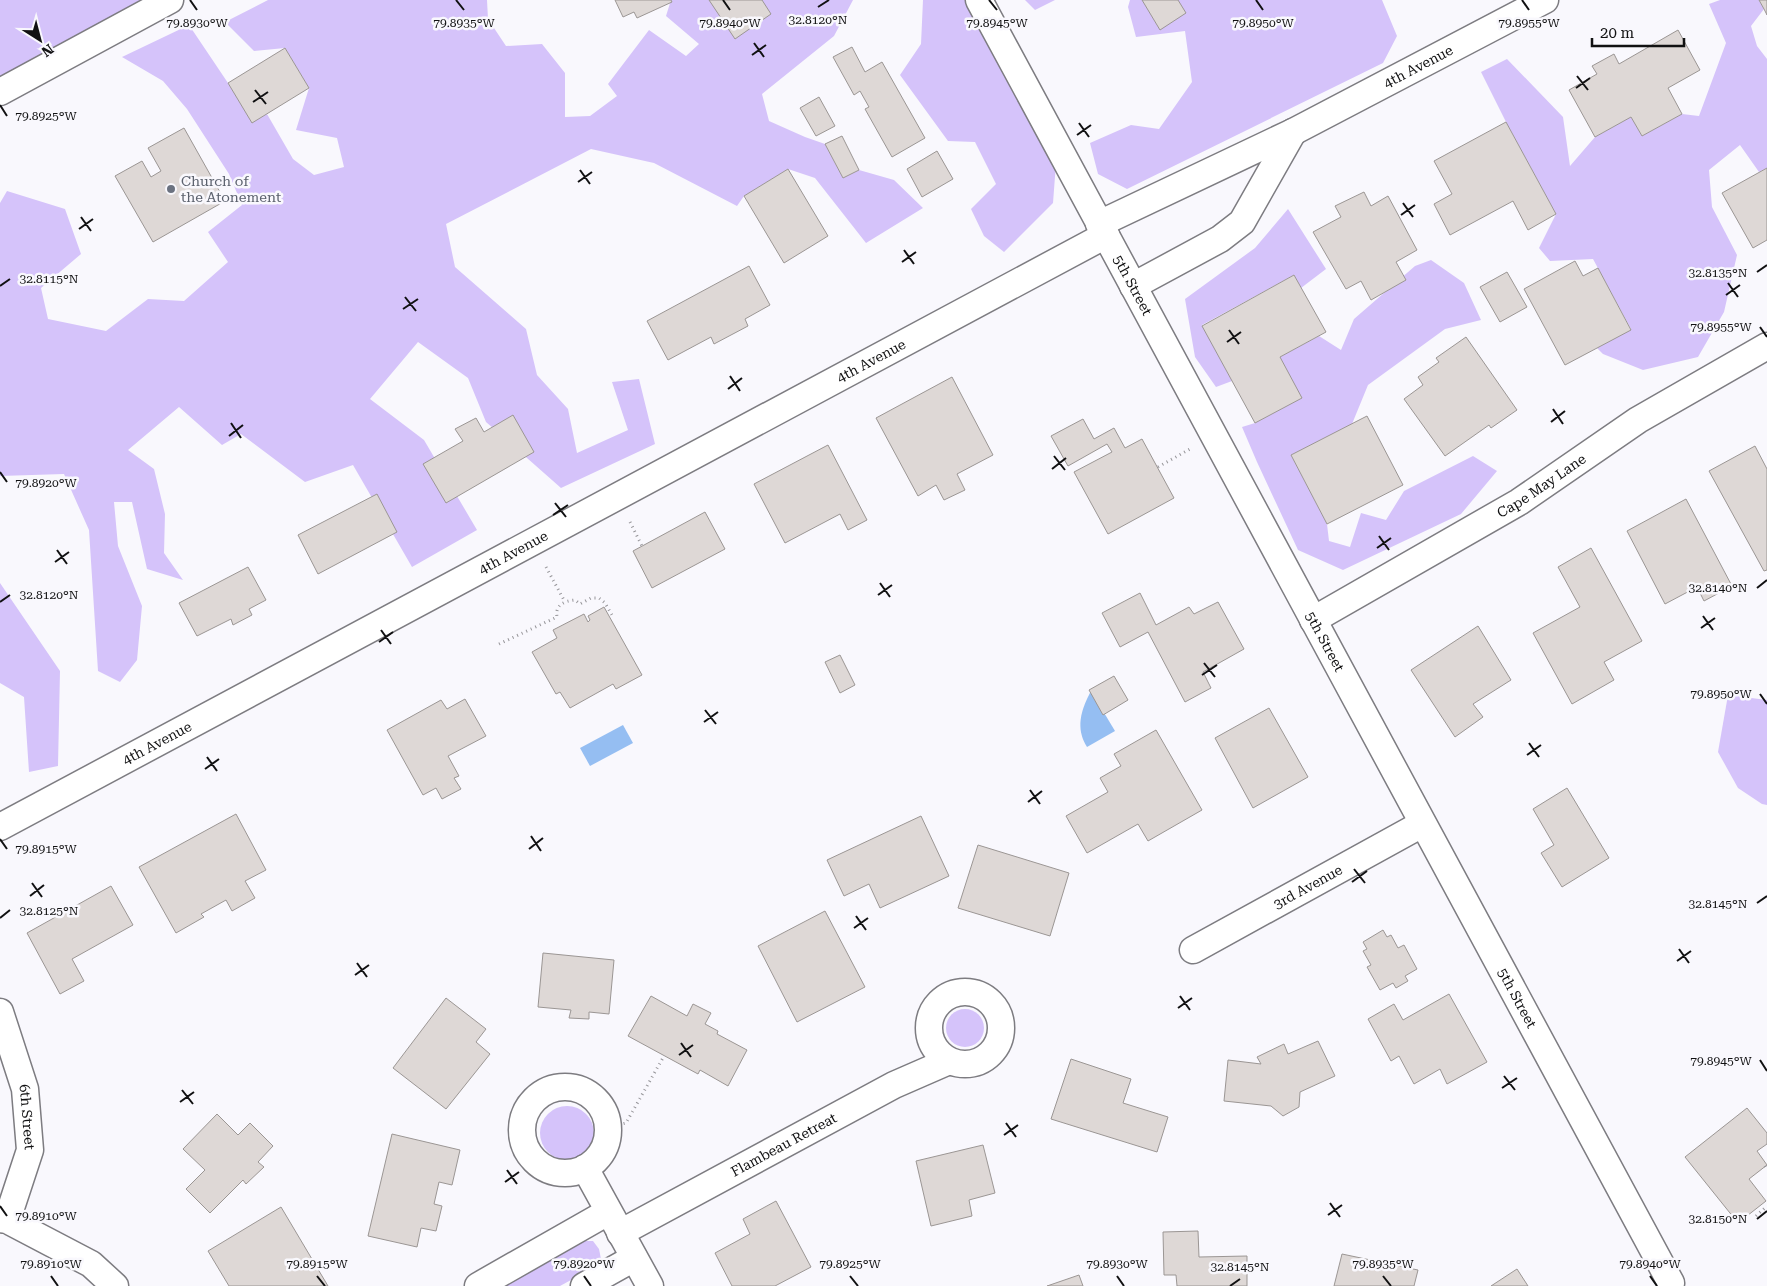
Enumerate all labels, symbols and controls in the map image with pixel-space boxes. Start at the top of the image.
text: 32.8120°N [789,13,848,27]
north arrow [15,15,65,65]
scale bar [1592,15,1684,47]
text: 79.8930°W [166,16,229,30]
text: 79.8935°W [433,16,496,30]
text: 79.8940°W [699,16,762,30]
text: 79.8945°W [966,16,1029,30]
text: 79.8950°W [1232,16,1295,30]
text: 79.8955°W [1498,16,1561,30]
text: 20 m [1600,24,1635,42]
text: N [38,41,57,60]
street label: 4th Avenue [1381,42,1456,91]
text: 79.8925°W [15,109,78,123]
place label: Church of the Atonement [181,173,281,205]
marker: Church of the Atonement [165,183,177,195]
street label: 5th Street [1110,252,1155,318]
text: 32.8135°N [1689,266,1748,280]
text: 32.8115°N [20,272,79,286]
text: 79.8955°W [1690,320,1753,334]
street label: 4th Avenue [834,336,909,386]
street label: Cape May Lane [1494,450,1589,521]
text: 79.8920°W [15,476,78,490]
street label: 4th Avenue [476,527,551,577]
text: 32.8140°N [1689,581,1748,595]
text: 32.8120°N [20,588,79,602]
street label: 5th Street [1302,609,1348,674]
text: 79.8950°W [1690,687,1753,701]
street label: 4th Avenue [120,718,194,768]
text: 79.8915°W [15,842,78,856]
street label: 3rd Avenue [1271,861,1345,912]
text: 32.8145°N [1689,897,1748,911]
text: 32.8125°N [20,904,79,918]
street label: 5th Street [1495,965,1540,1031]
text: 79.8945°W [1690,1054,1753,1068]
street label: 6th Street [16,1082,38,1150]
street label: Flambeau Retreat [728,1110,839,1180]
text: 79.8910°W [15,1209,78,1223]
text: 32.8150°N [1689,1212,1748,1226]
text: 79.8910°W [20,1257,83,1271]
text: 79.8915°W [286,1257,349,1271]
text: 79.8920°W [553,1257,616,1271]
text: 79.8925°W [819,1257,882,1271]
text: 79.8930°W [1086,1257,1149,1271]
text: 79.8935°W [1352,1257,1415,1271]
text: 79.8940°W [1619,1257,1682,1271]
text: 32.8145°N [1211,1260,1270,1274]

